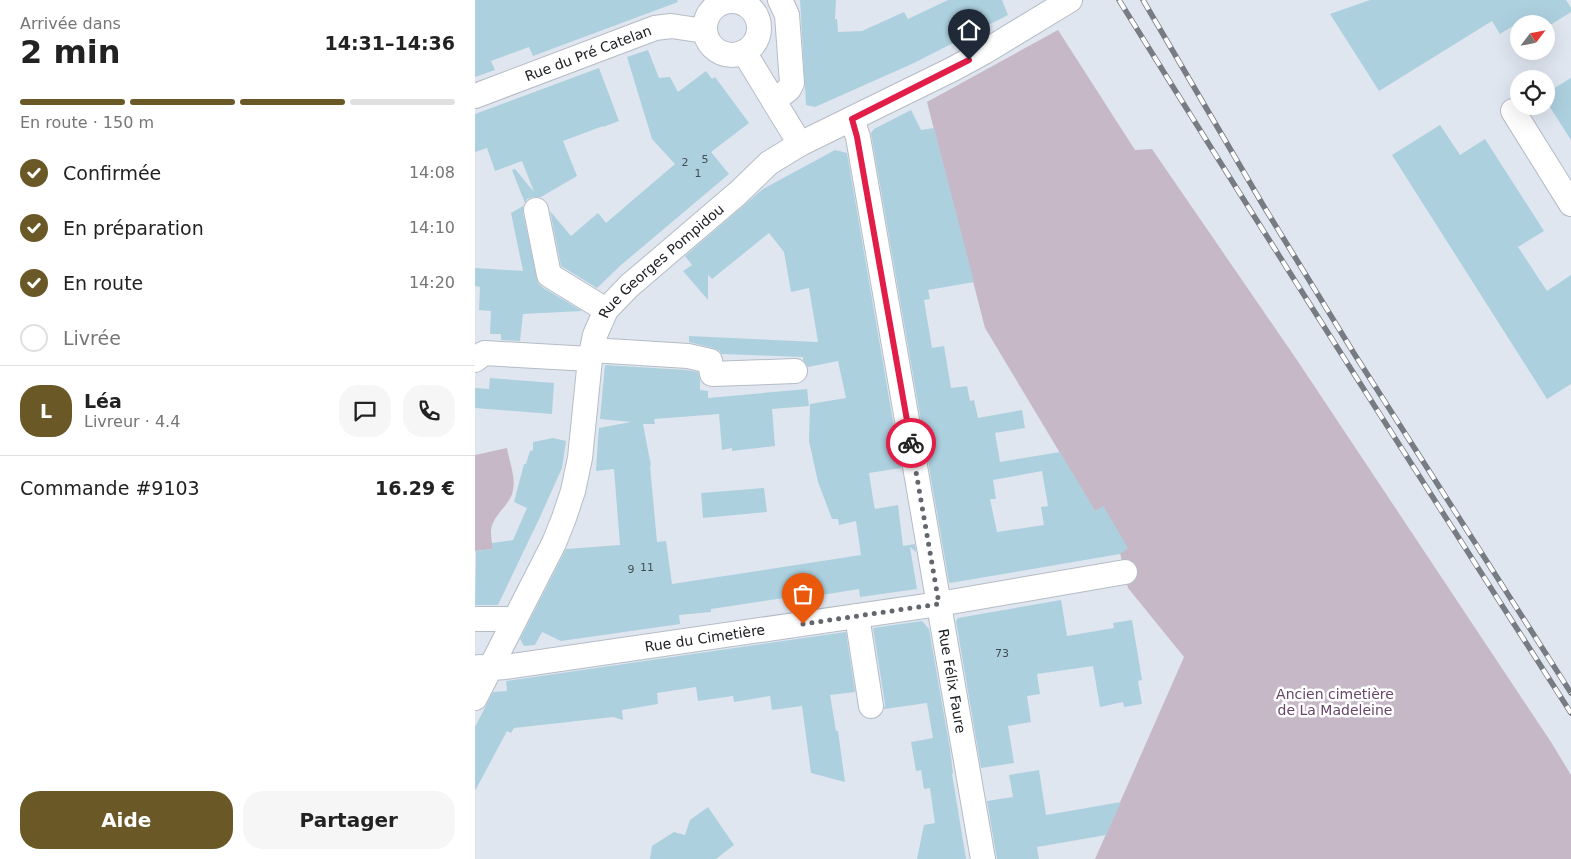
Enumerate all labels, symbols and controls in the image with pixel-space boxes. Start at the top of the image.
pin [948,9,990,60]
text: Arrivée dans [20,14,121,33]
north arrow [1510,15,1555,60]
map controls [1510,15,1555,115]
icon: home [955,16,983,44]
street label: Rue du Pré Catelan [523,22,654,84]
text: 14:31–14:36 [325,32,455,54]
text: 2 min [20,33,121,71]
button: locate [1510,70,1555,115]
text: En route · 150 m [20,113,154,132]
house number: 5 [702,153,709,166]
house number: 2 [682,156,689,169]
icon: check [20,159,48,187]
text: Confirmée [63,162,161,184]
text: 14:08 [409,163,455,182]
house number: 1 [695,167,702,180]
street label: Rue Georges Pompidou [595,201,727,321]
icon: check [20,214,48,242]
text: En préparation [63,217,204,239]
text: 14:10 [409,218,455,237]
icon: check [20,269,48,297]
text: En route [63,272,143,294]
text: 14:20 [409,273,455,292]
text: Livrée [63,327,121,349]
button: chat [339,385,391,437]
button: phone [403,385,455,437]
text: Léa [84,390,122,412]
text: L [40,400,52,422]
text: Livreur · 4.4 [84,412,180,431]
courier [886,418,936,468]
icon: bike [897,429,925,457]
text: Commande #9103 [20,477,200,499]
text: 16.29 € [375,477,455,499]
house number: 11 [640,561,654,574]
house number: 9 [628,563,635,576]
pin [782,573,824,624]
icon: bag [789,580,817,608]
street label: Rue du Cimetière [644,621,766,655]
street label: Rue Félix Faure [935,627,969,734]
house number: 73 [995,647,1009,660]
park label: Ancien cimetière de La Madeleine [1276,686,1394,718]
button: Aide [20,791,233,849]
button: Partager [243,791,455,849]

